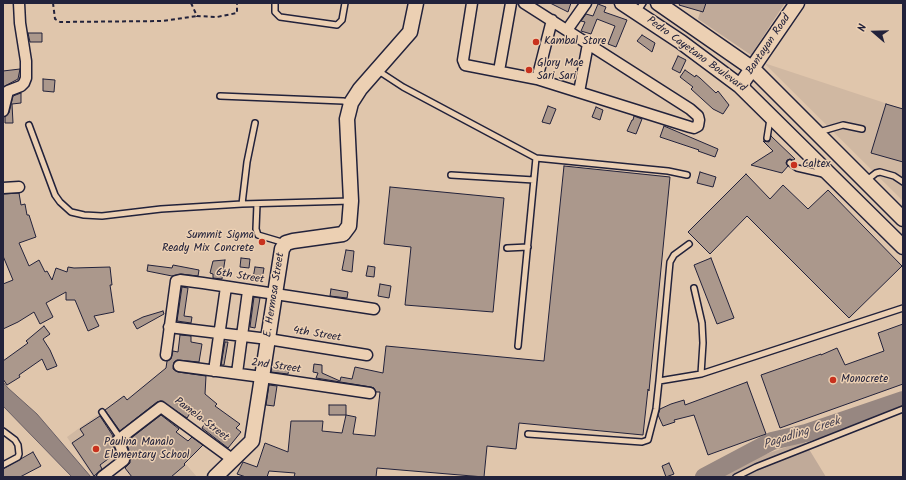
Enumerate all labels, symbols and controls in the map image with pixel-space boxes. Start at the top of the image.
street label: Bantayan Road [744,12,794,78]
north arrow [854,12,894,52]
street label: Pedro Cayetano Boulevard [644,14,748,96]
text: N [853,22,872,34]
place label: Kambal Store [544,35,606,49]
marker: Kambal Store [531,37,541,47]
place label: Glory Mae Sari Sari [537,57,583,83]
marker: Glory Mae Sari Sari [524,65,534,75]
place label: Caltex [802,158,830,172]
marker: Caltex [789,160,799,170]
place label: Summit Sigma Ready Mix Concrete [162,229,254,255]
marker: Summit Sigma Ready Mix Concrete [257,237,267,247]
street label: E. Hermosa Street [262,252,288,338]
street label: 6th Street [215,267,265,287]
street label: 4th Street [292,325,342,345]
street label: 2nd Street [250,357,302,377]
place label: Monocrete [841,373,888,387]
marker: Monocrete [828,375,838,385]
street label: Pamela Street [171,395,231,445]
water label: Pagadling Creek [762,415,842,453]
place label: Paulina Manalo Elementary School [104,436,190,462]
marker: Paulina Manalo Elementary School [91,444,101,454]

